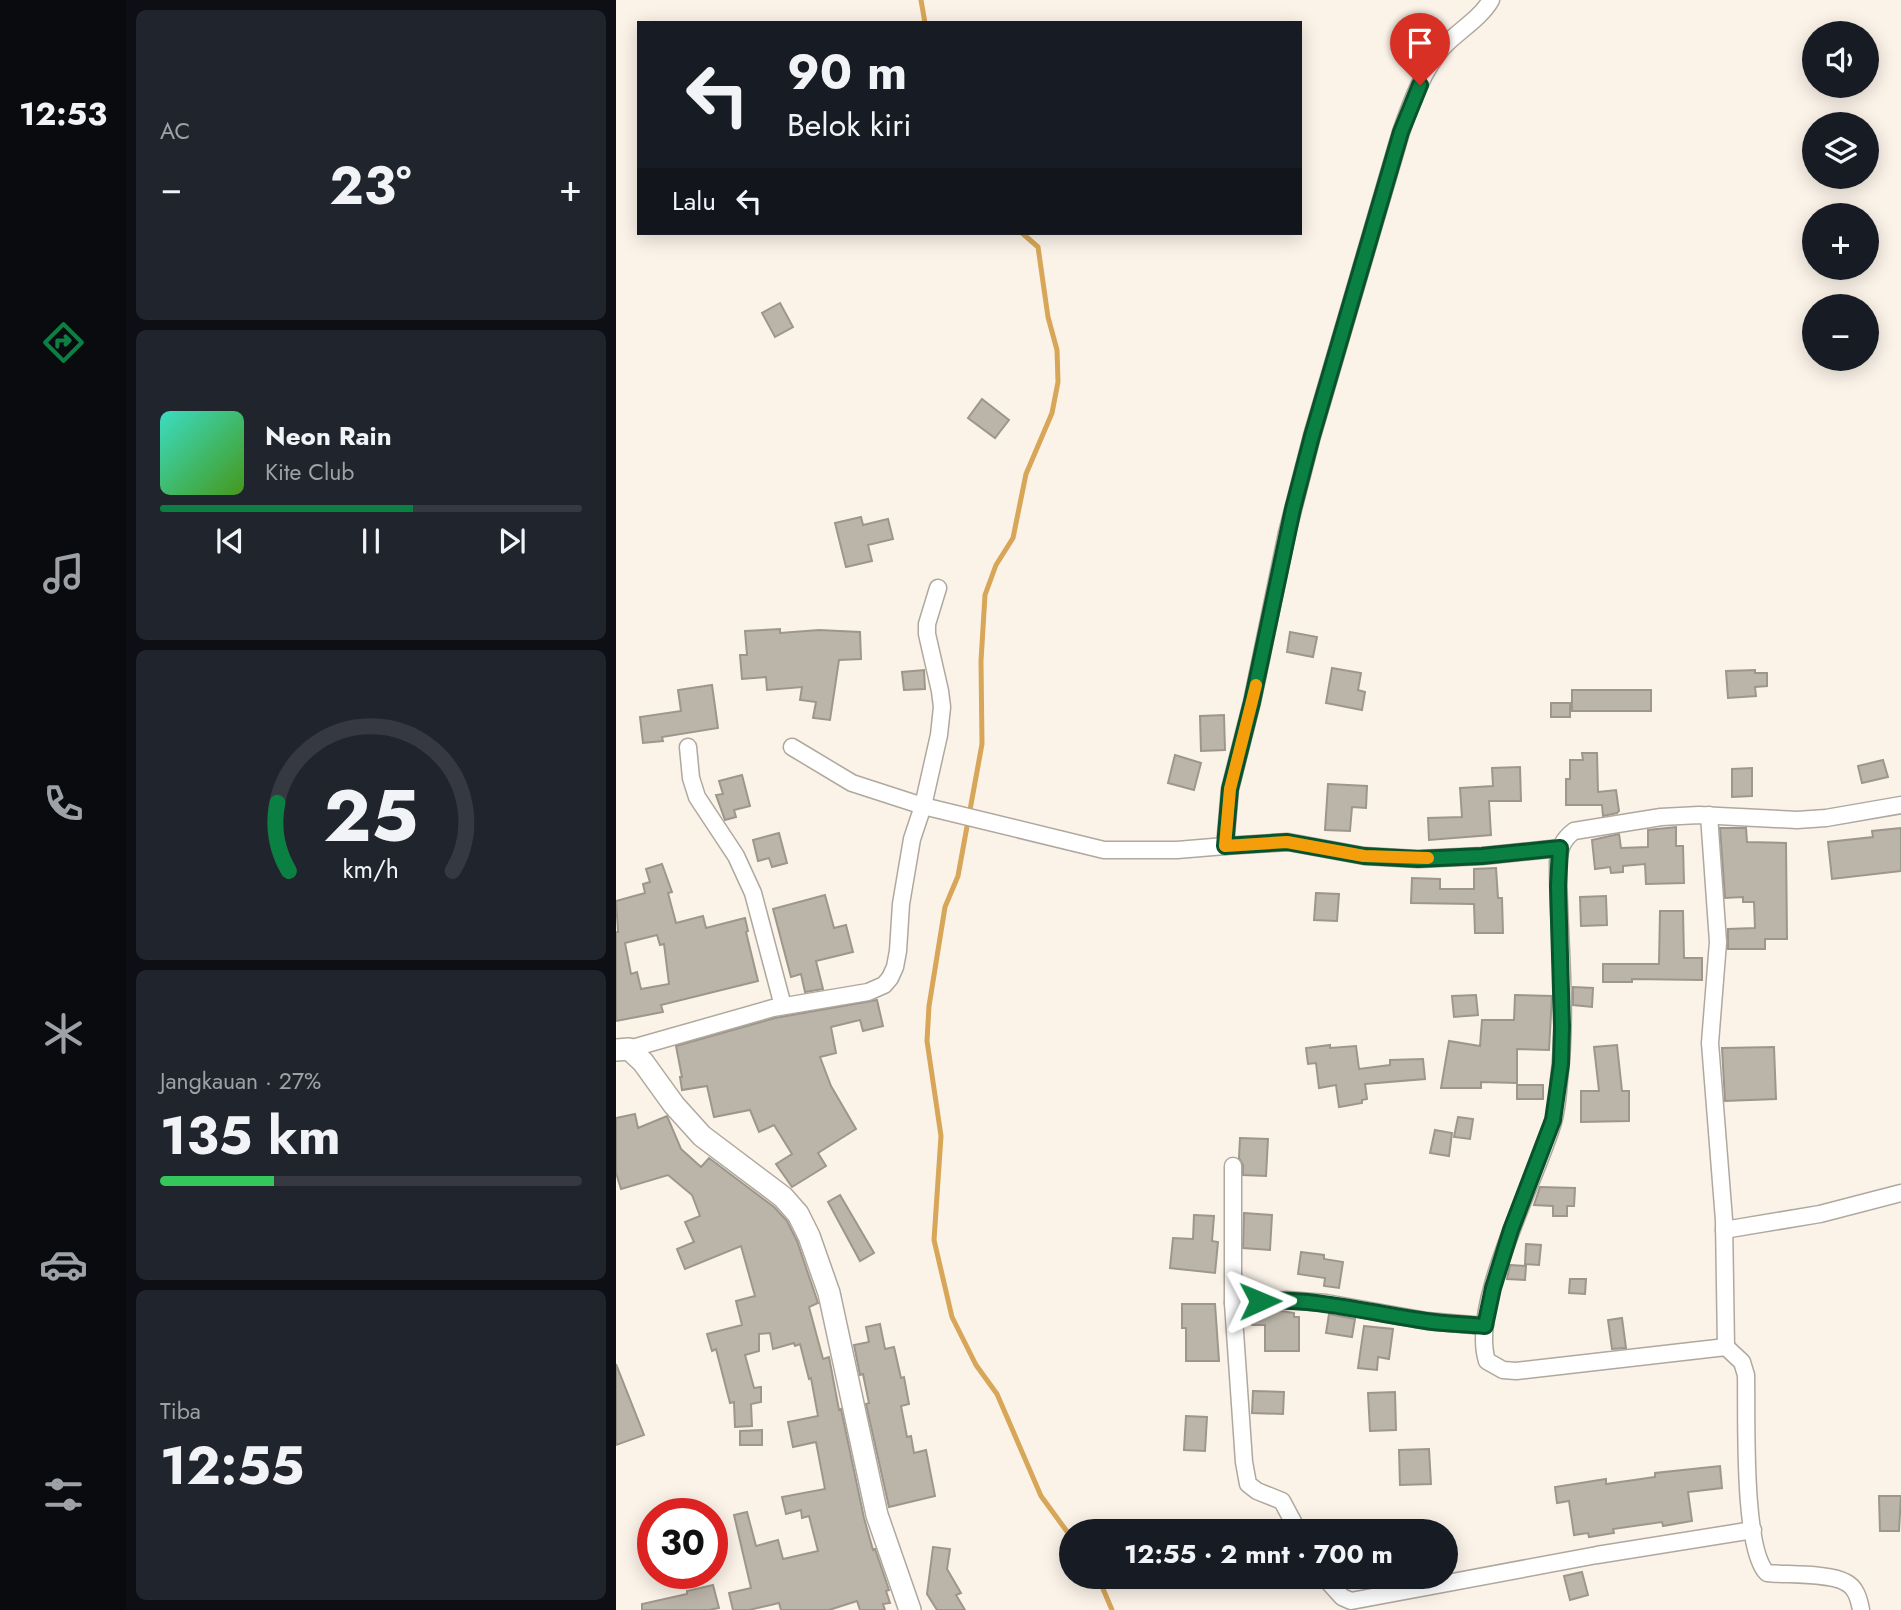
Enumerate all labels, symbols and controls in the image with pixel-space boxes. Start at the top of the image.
pin [1390,13,1450,85]
map controls [1802,21,1879,371]
button: sound [1802,21,1879,98]
icon: arrive [1401,24,1439,62]
text: 90 m [787,37,907,107]
icon: left [672,49,763,140]
text: 12:53 [19,91,107,137]
text: Belok kiri [787,102,912,148]
button: layers [1802,112,1879,189]
text: AC [160,114,190,148]
text: 23° [330,148,411,224]
text: − [160,160,182,215]
text: + [559,160,582,215]
text: Lalu [672,182,716,220]
icon: left [730,182,768,220]
button: + [1802,203,1879,280]
button: − [1802,294,1879,371]
icon: directions [39,318,88,367]
text: Neon Rain [265,417,392,455]
text: Kite Club [265,455,354,489]
icon: previous [211,522,249,560]
icon: pause [352,522,390,560]
icon: next [493,522,531,560]
icon: music [39,549,88,598]
text: 25 [324,763,418,868]
icon: phone [39,779,88,828]
text: km/h [343,851,399,887]
icon: climate [39,1009,88,1058]
text: Jangkauan · 27% [160,1064,321,1098]
text: 135 km [160,1098,341,1174]
icon: car [39,1240,88,1289]
position arrow [1223,1264,1297,1338]
text: Tiba [160,1394,201,1428]
text: 12:55 [160,1428,304,1504]
icon: filters [39,1470,88,1519]
speed limit sign: 30 [637,1498,728,1589]
text: 12:55 · 2 mnt · 700 m [1124,1535,1393,1573]

